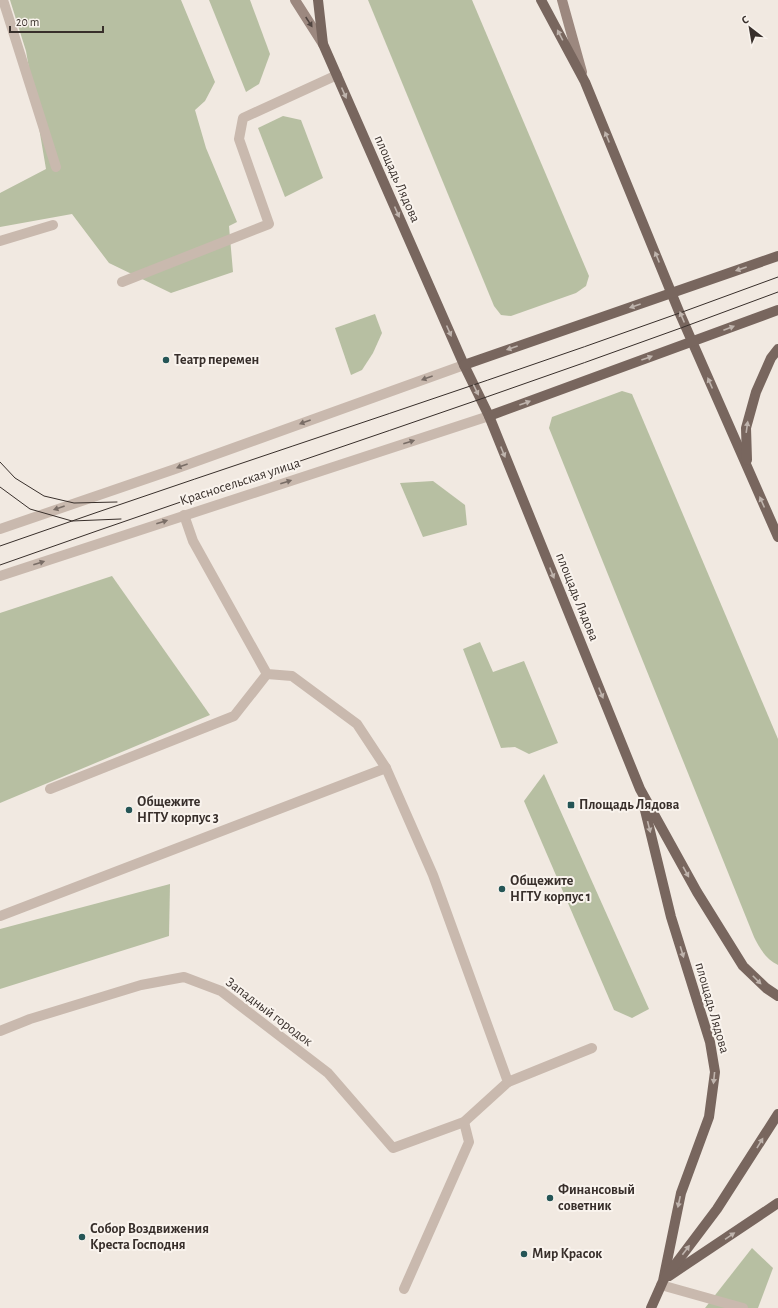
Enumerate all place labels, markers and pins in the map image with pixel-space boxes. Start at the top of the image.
place label: Театр перемен [174,353,259,367]
marker: Театр перемен [161,355,171,365]
place label: Общежите НГТУ корпус 3 [137,795,219,825]
place label: Площадь Лядова [579,798,680,812]
marker: Площадь Лядова [566,800,576,810]
marker: Общежите НГТУ корпус 3 [124,805,134,815]
place label: Общежите НГТУ корпус 1 [510,874,591,904]
marker: Общежите НГТУ корпус 1 [497,884,507,894]
place label: Финансовый советник [558,1183,635,1213]
marker: Финансовый советник [545,1193,555,1203]
place label: Собор Воздвижения Креста Господня [90,1222,209,1252]
marker: Собор Воздвижения Креста Господня [77,1232,87,1242]
place label: Мир Красок [532,1247,602,1261]
marker: Мир Красок [519,1249,529,1259]

